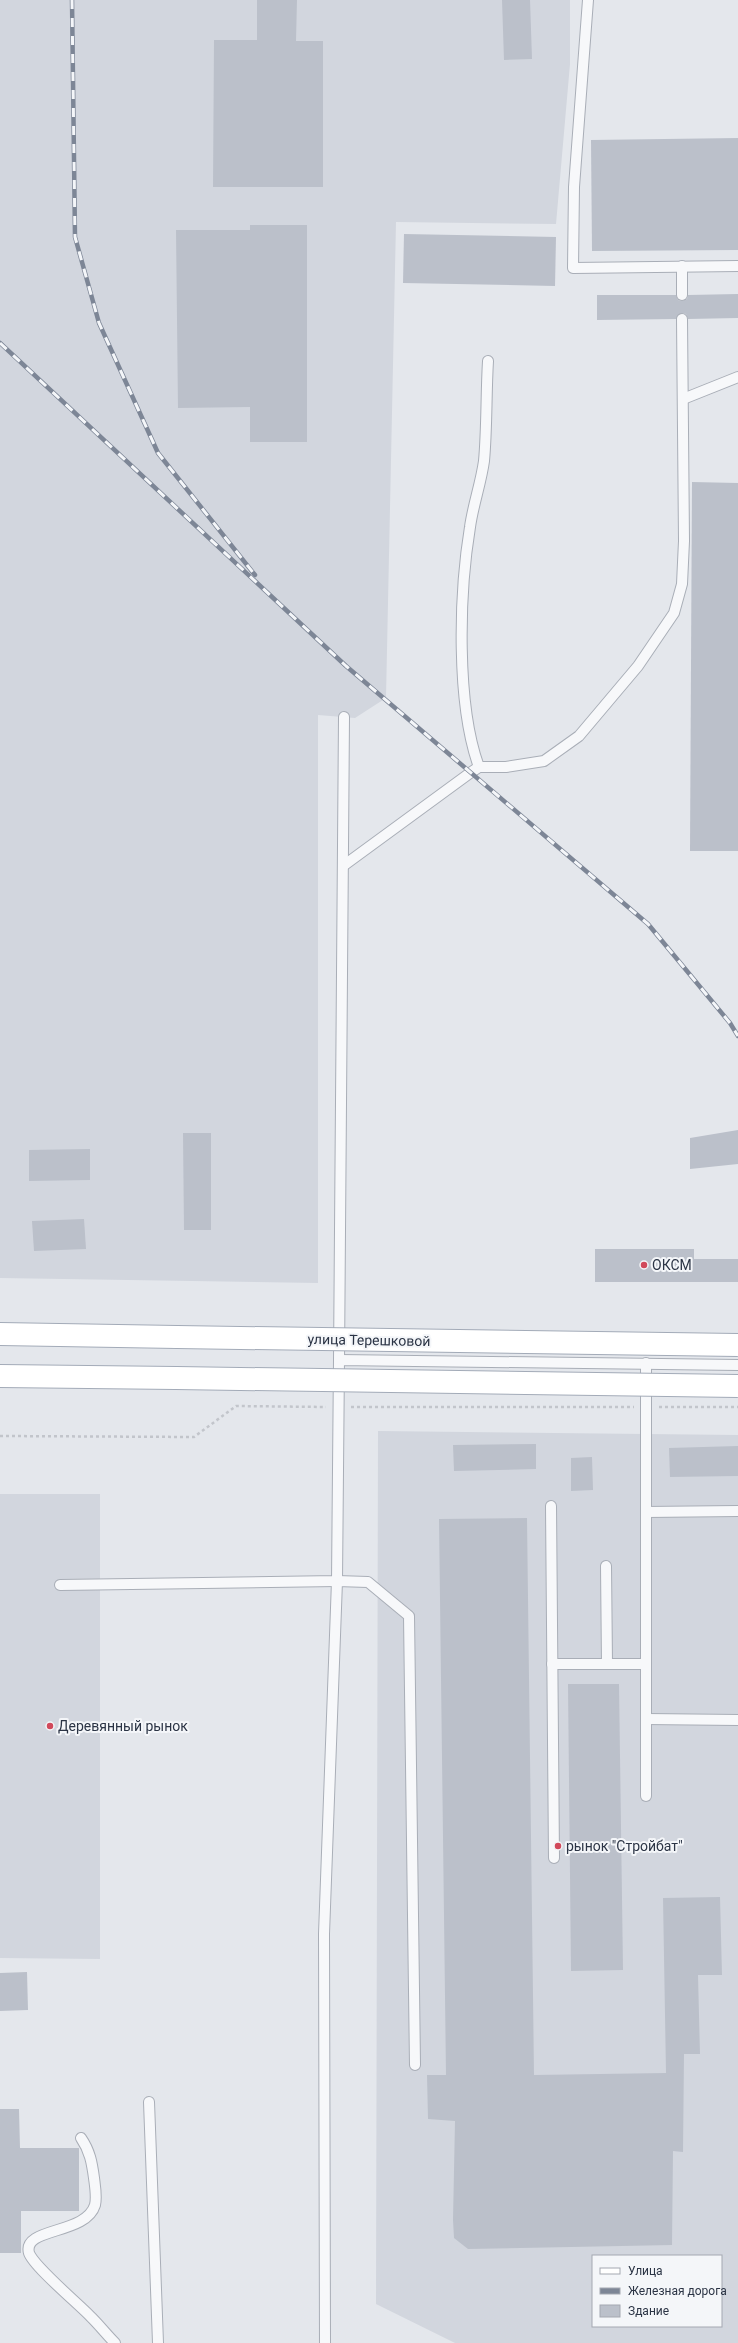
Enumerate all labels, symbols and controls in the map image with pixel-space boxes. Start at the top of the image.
place label: ОКСМ [652,1257,692,1273]
marker: ОКСМ [639,1260,649,1270]
street label: улица Терешковой [307,1331,431,1349]
place label: Деревянный рынок [58,1718,188,1734]
marker: Деревянный рынок [45,1721,55,1731]
place label: рынок "Стройбат" [566,1838,683,1854]
marker: рынок "Стройбат" [553,1841,563,1851]
legend [592,2255,722,2327]
text: Улица [628,2264,663,2278]
text: Железная дорога [628,2284,727,2298]
text: Здание [628,2304,669,2318]

